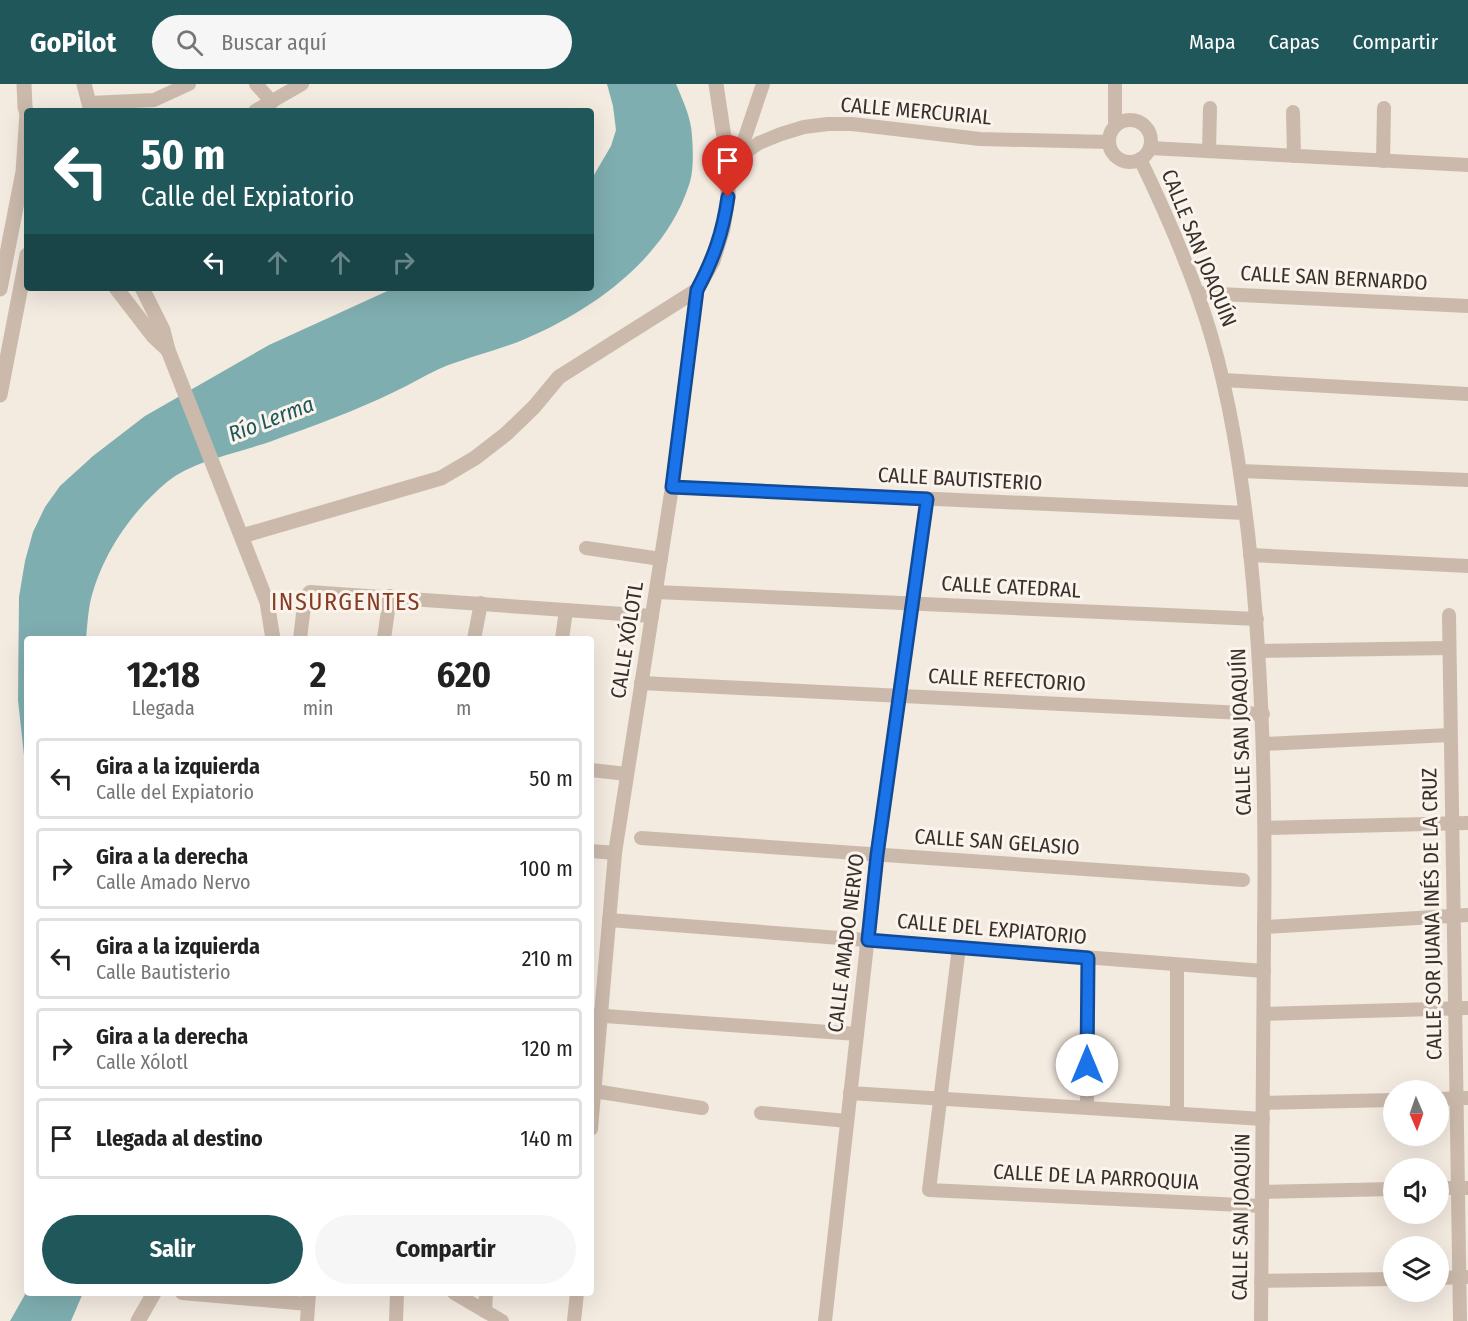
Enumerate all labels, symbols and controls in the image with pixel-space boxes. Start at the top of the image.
search box [152,15,572,69]
text: GoPilot [30,26,116,59]
icon: search [173,26,206,59]
text: Buscar aquí [221,29,327,56]
text: Mapa [1189,29,1236,55]
text: Capas [1269,29,1319,55]
text: Compartir [1352,29,1438,55]
street label: CALLE MERCURIAL [840,91,993,131]
text: 50 m [141,130,225,180]
icon: left [42,132,120,210]
pin [702,135,753,197]
icon: arrive [711,144,744,177]
street label: CALLE SAN JOAQUÍN [1156,165,1242,331]
text: Calle del Expiatorio [141,181,354,213]
icon: left [198,246,231,279]
icon: ahead [261,246,294,279]
icon: ahead [324,246,357,279]
icon: right [387,246,420,279]
street label: CALLE SAN BERNARDO [1240,260,1428,296]
water label: Río Lerma [224,390,318,448]
street label: CALLE BAUTISTERIO [877,462,1043,496]
street label: CALLE CATEDRAL [941,570,1082,604]
street label: CALLE XÓLOTL [605,579,649,700]
district label: INSURGENTES [271,588,421,616]
street label: CALLE SAN JOAQUÍN [1225,648,1257,816]
text: 12:18 [127,653,200,697]
text: 2 [310,653,326,697]
text: 620 [436,653,491,697]
street label: CALLE REFECTORIO [927,663,1087,697]
text: Llegada [132,696,195,720]
text: min [303,696,334,720]
text: m [456,696,471,720]
text: Gira a la izquierda [96,753,260,780]
icon: left [45,762,78,795]
text: 50 m [529,765,573,792]
street label: CALLE SOR JUANA INÉS DE LA CRUZ [1416,768,1448,1060]
text: Calle del Expiatorio [96,780,254,804]
street label: CALLE SAN GELASIO [914,823,1080,861]
text: Gira a la derecha [96,843,248,870]
icon: right [45,852,78,885]
street label: CALLE AMADO NERVO [822,852,870,1034]
text: 100 m [519,855,573,882]
text: Calle Amado Nervo [96,870,251,894]
street label: CALLE DEL EXPIATORIO [896,908,1088,950]
text: Gira a la izquierda [96,933,260,960]
icon: left [45,942,78,975]
text: 210 m [522,945,573,972]
text: Calle Bautisterio [96,960,231,984]
text: Gira a la derecha [96,1023,248,1050]
icon: right [45,1032,78,1065]
position arrow [1055,1033,1119,1097]
text: 120 m [521,1035,573,1062]
text: Calle Xólotl [96,1050,188,1074]
north arrow [1383,1080,1449,1146]
map controls [1383,1080,1449,1302]
icon: arrive [45,1122,78,1155]
text: Llegada al destino [96,1125,263,1152]
text: 140 m [520,1125,573,1152]
street label: CALLE SAN JOAQUÍN [1227,1133,1255,1301]
button: sound [1383,1158,1449,1224]
street label: CALLE DE LA PARROQUIA [992,1159,1200,1195]
button: Salir [42,1215,303,1284]
button: Compartir [315,1215,576,1284]
button: layers [1383,1236,1449,1302]

